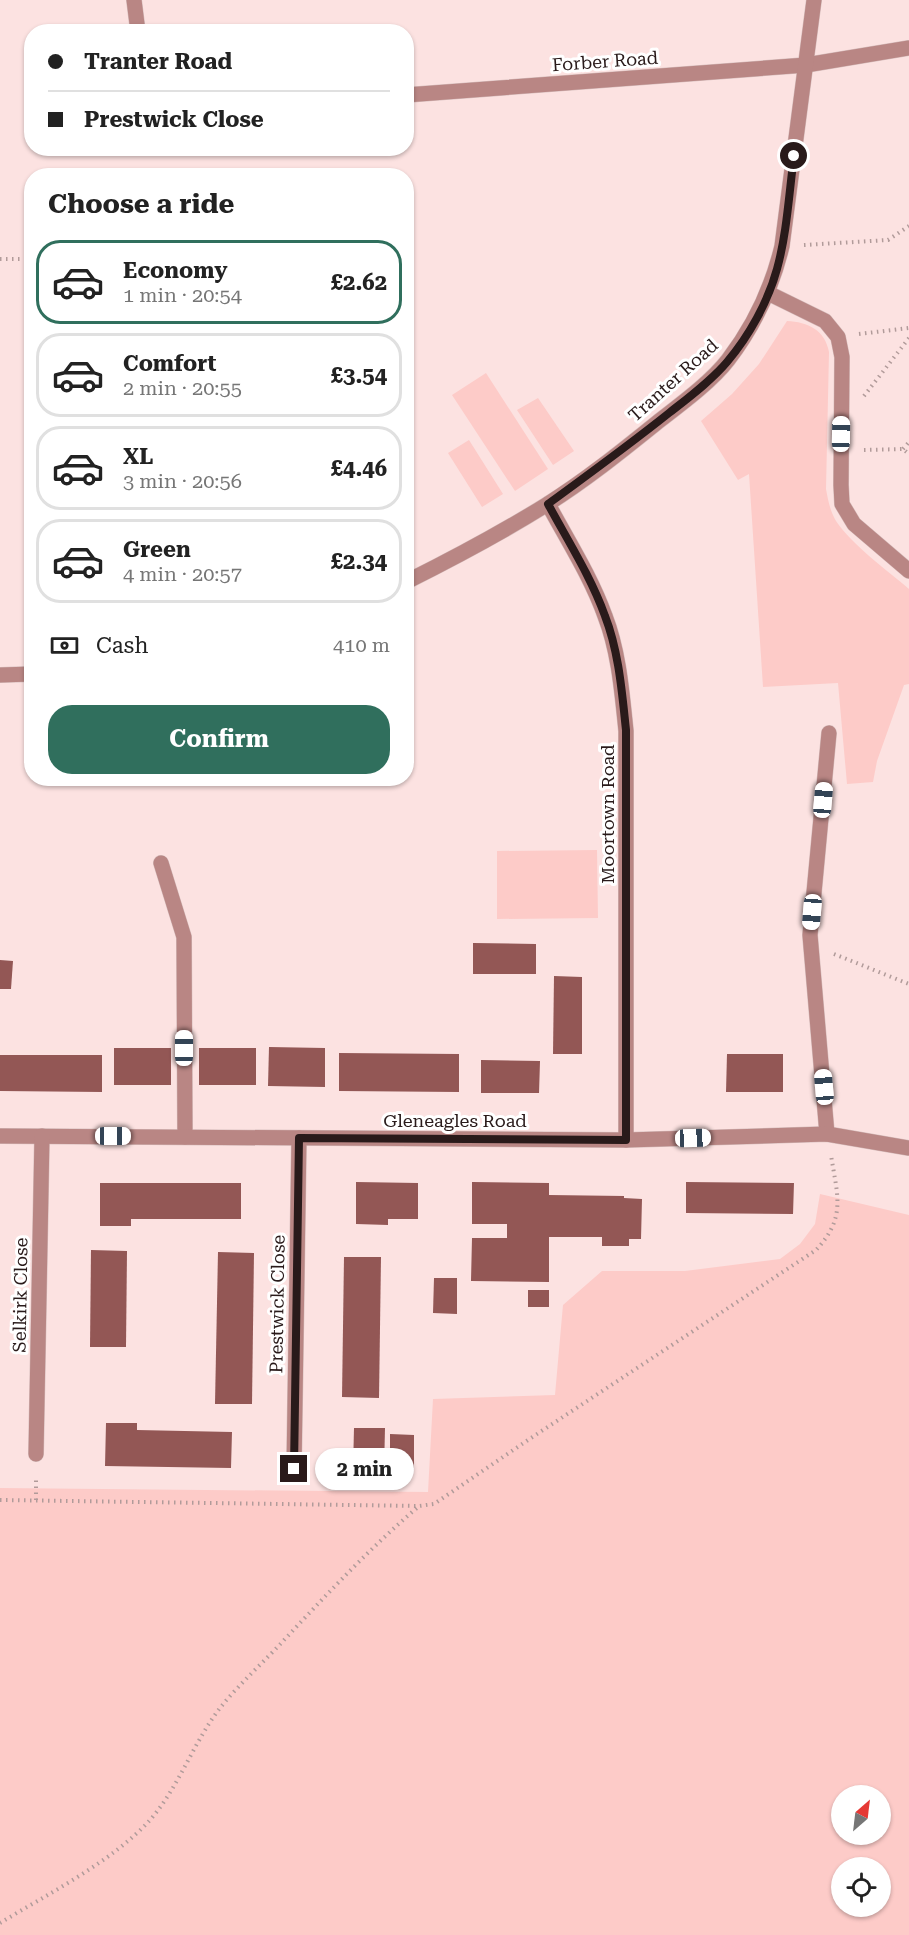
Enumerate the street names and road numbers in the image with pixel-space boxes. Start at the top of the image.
street label: Forber Road [551,47,659,75]
street label: Tranter Road [624,334,722,426]
street label: Moortown Road [597,744,618,884]
street label: Gleneagles Road [383,1110,527,1131]
street label: Prestwick Close [265,1234,289,1374]
street label: Selkirk Close [8,1237,32,1353]

